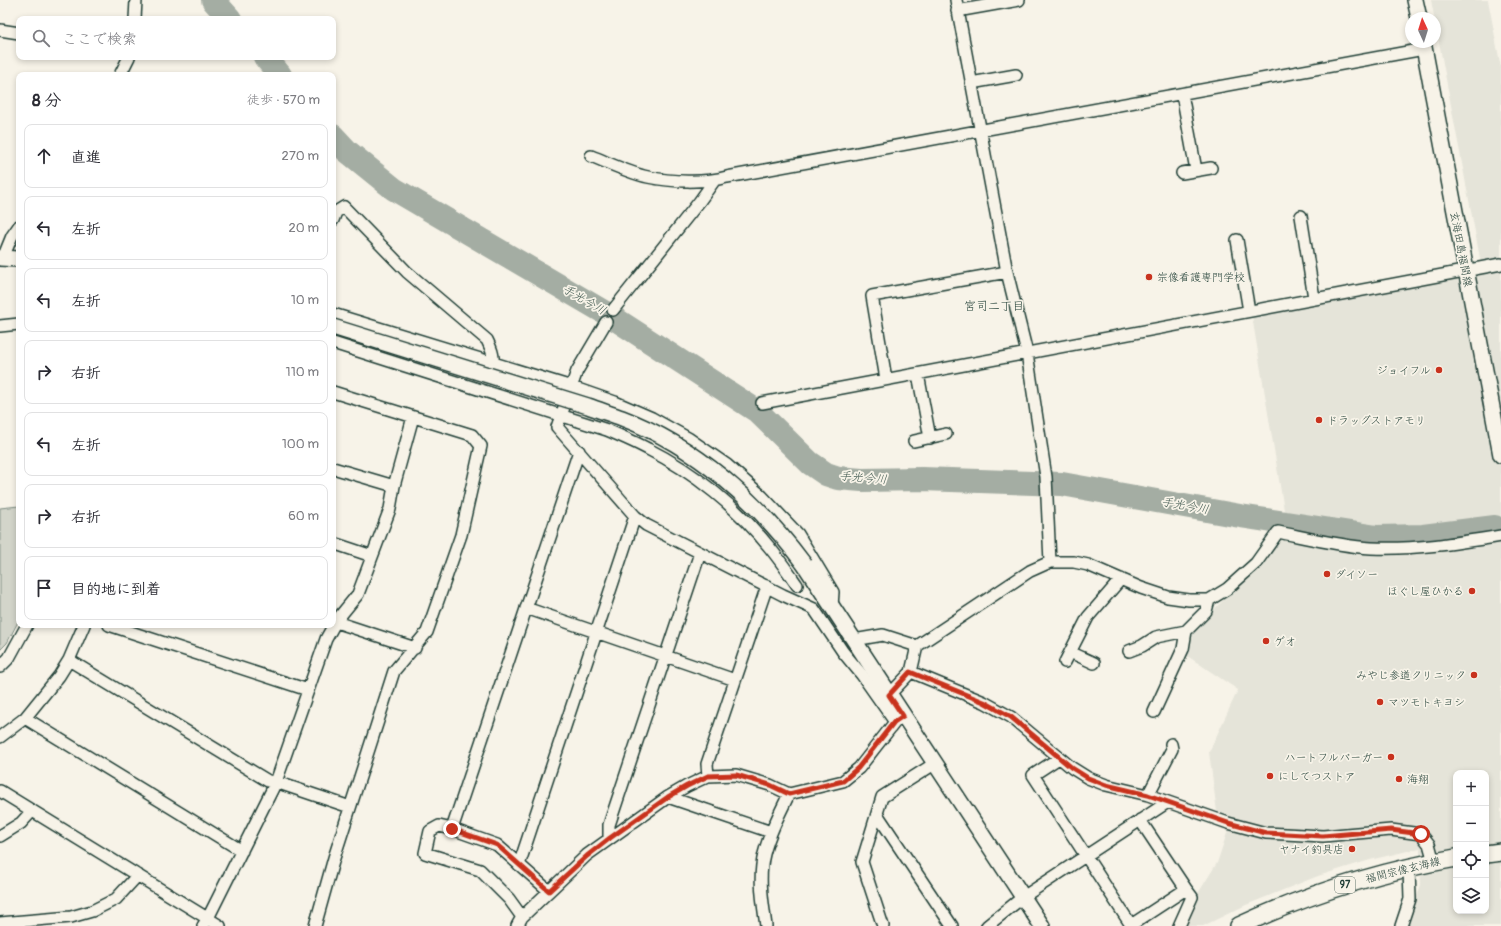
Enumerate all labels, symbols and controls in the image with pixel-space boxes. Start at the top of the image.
north arrow [1405,12,1441,48]
search box [16,16,336,60]
icon: search [30,27,52,49]
text: ここで検索 [62,30,137,49]
text: 8 分 [32,90,61,111]
text: 徒歩 · 570 m [247,92,320,108]
icon: ahead [33,145,55,167]
text: 直進 [71,148,101,167]
text: 270 m [282,148,319,164]
street label: 玄海田島福間線 [1447,210,1475,288]
icon: left [33,217,55,239]
text: 左折 [71,220,101,239]
text: 20 m [288,220,319,236]
place label: 宗像看護専門学校 [1157,271,1245,284]
marker: 宗像看護専門学校 [1144,272,1154,282]
water label: 手光今川 [559,282,609,318]
icon: left [33,289,55,311]
text: 左折 [71,292,101,311]
text: 10 m [291,292,319,308]
district label: 宮司二丁目 [964,299,1024,314]
icon: right [33,361,55,383]
text: 右折 [71,364,101,383]
text: 110 m [286,364,319,380]
place label: ジョイフル [1376,364,1431,377]
marker: ジョイフル [1434,365,1444,375]
place label: ドラッグストアモリ [1327,414,1426,427]
marker: ドラッグストアモリ [1314,415,1324,425]
icon: left [33,433,55,455]
text: 左折 [71,436,101,455]
text: 100 m [282,436,319,452]
water label: 手光今川 [838,468,888,488]
water label: 手光今川 [1160,494,1210,518]
icon: right [33,505,55,527]
text: 右折 [71,508,101,527]
text: 60 m [288,508,319,524]
place label: ダイソー [1335,568,1378,581]
marker: ダイソー [1322,569,1332,579]
icon: arrive [33,577,55,599]
text: 目的地に到着 [71,580,161,599]
place label: ほぐし屋ひかる [1387,585,1464,598]
marker: ほぐし屋ひかる [1467,586,1477,596]
place label: ゲオ [1274,635,1296,648]
marker: ゲオ [1261,636,1271,646]
place label: みやじ参道クリニック [1356,669,1466,682]
marker: みやじ参道クリニック [1469,670,1479,680]
place label: マツモトキヨシ [1388,696,1465,709]
marker: マツモトキヨシ [1375,697,1385,707]
place label: ハートフルバーガー [1284,751,1383,764]
marker: ハートフルバーガー [1386,752,1396,762]
place label: にしてつストア [1278,770,1355,783]
map controls [1453,770,1489,914]
button: + [1453,770,1489,806]
marker: にしてつストア [1265,771,1275,781]
place label: 海翔 [1407,773,1429,786]
marker: 海翔 [1394,774,1404,784]
button: − [1453,806,1489,842]
route end [443,820,461,838]
route start [1412,825,1430,843]
button: locate [1453,842,1489,878]
place label: ヤナイ釣具店 [1279,843,1344,856]
marker: ヤナイ釣具店 [1347,844,1357,854]
street label: 福間宗像玄海線 [1364,854,1442,886]
road number: 97 [1335,877,1355,893]
button: layers [1453,878,1489,914]

